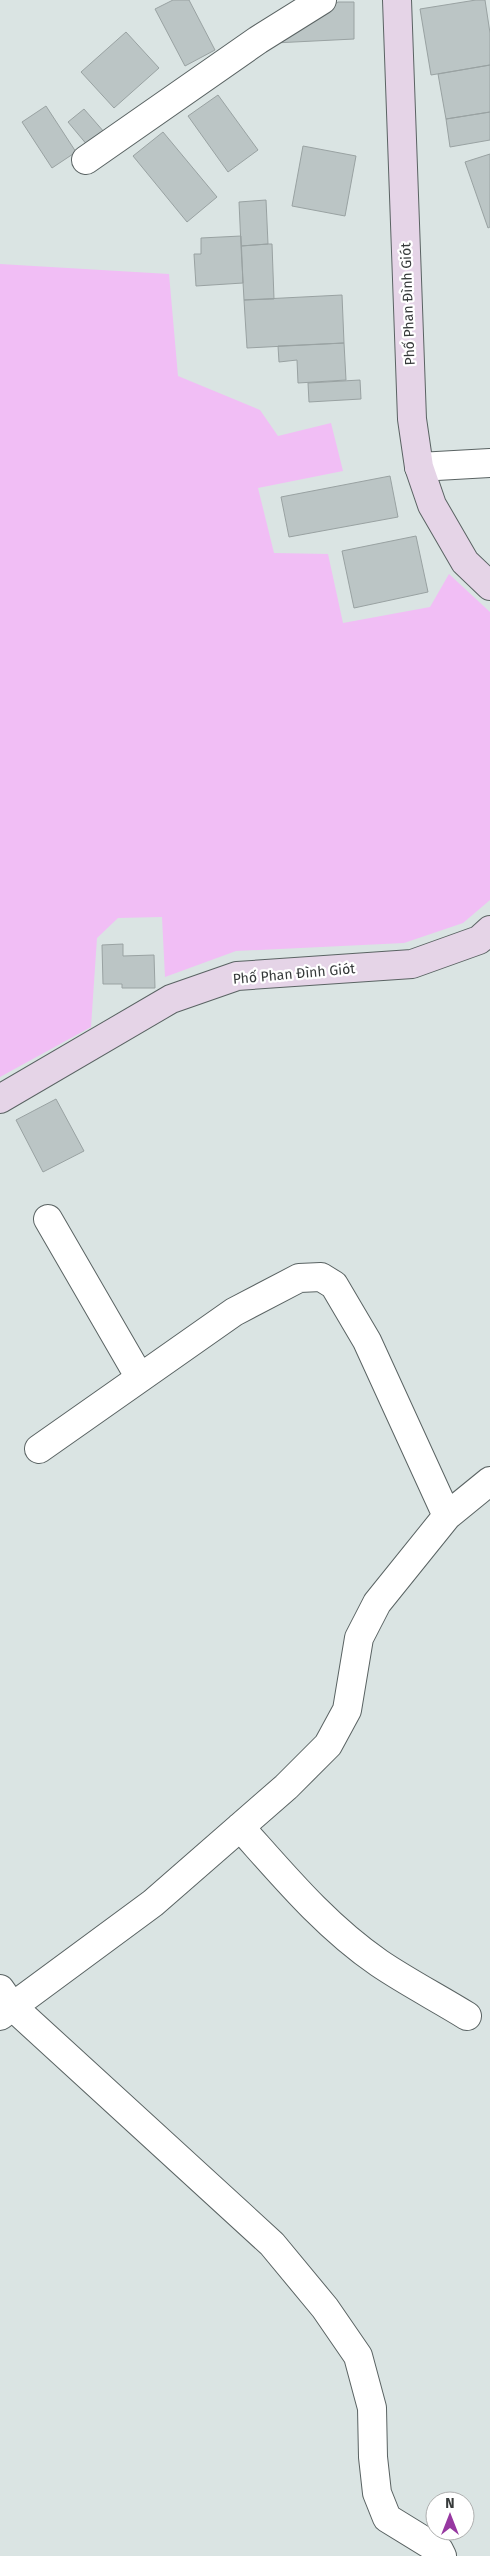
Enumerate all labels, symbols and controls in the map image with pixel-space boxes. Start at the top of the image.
street label: Phố Phan Đình Giót [396,241,419,366]
street label: Phố Phan Đình Giót [232,959,357,988]
north arrow [425,2491,475,2541]
text: N [445,2495,455,2512]

